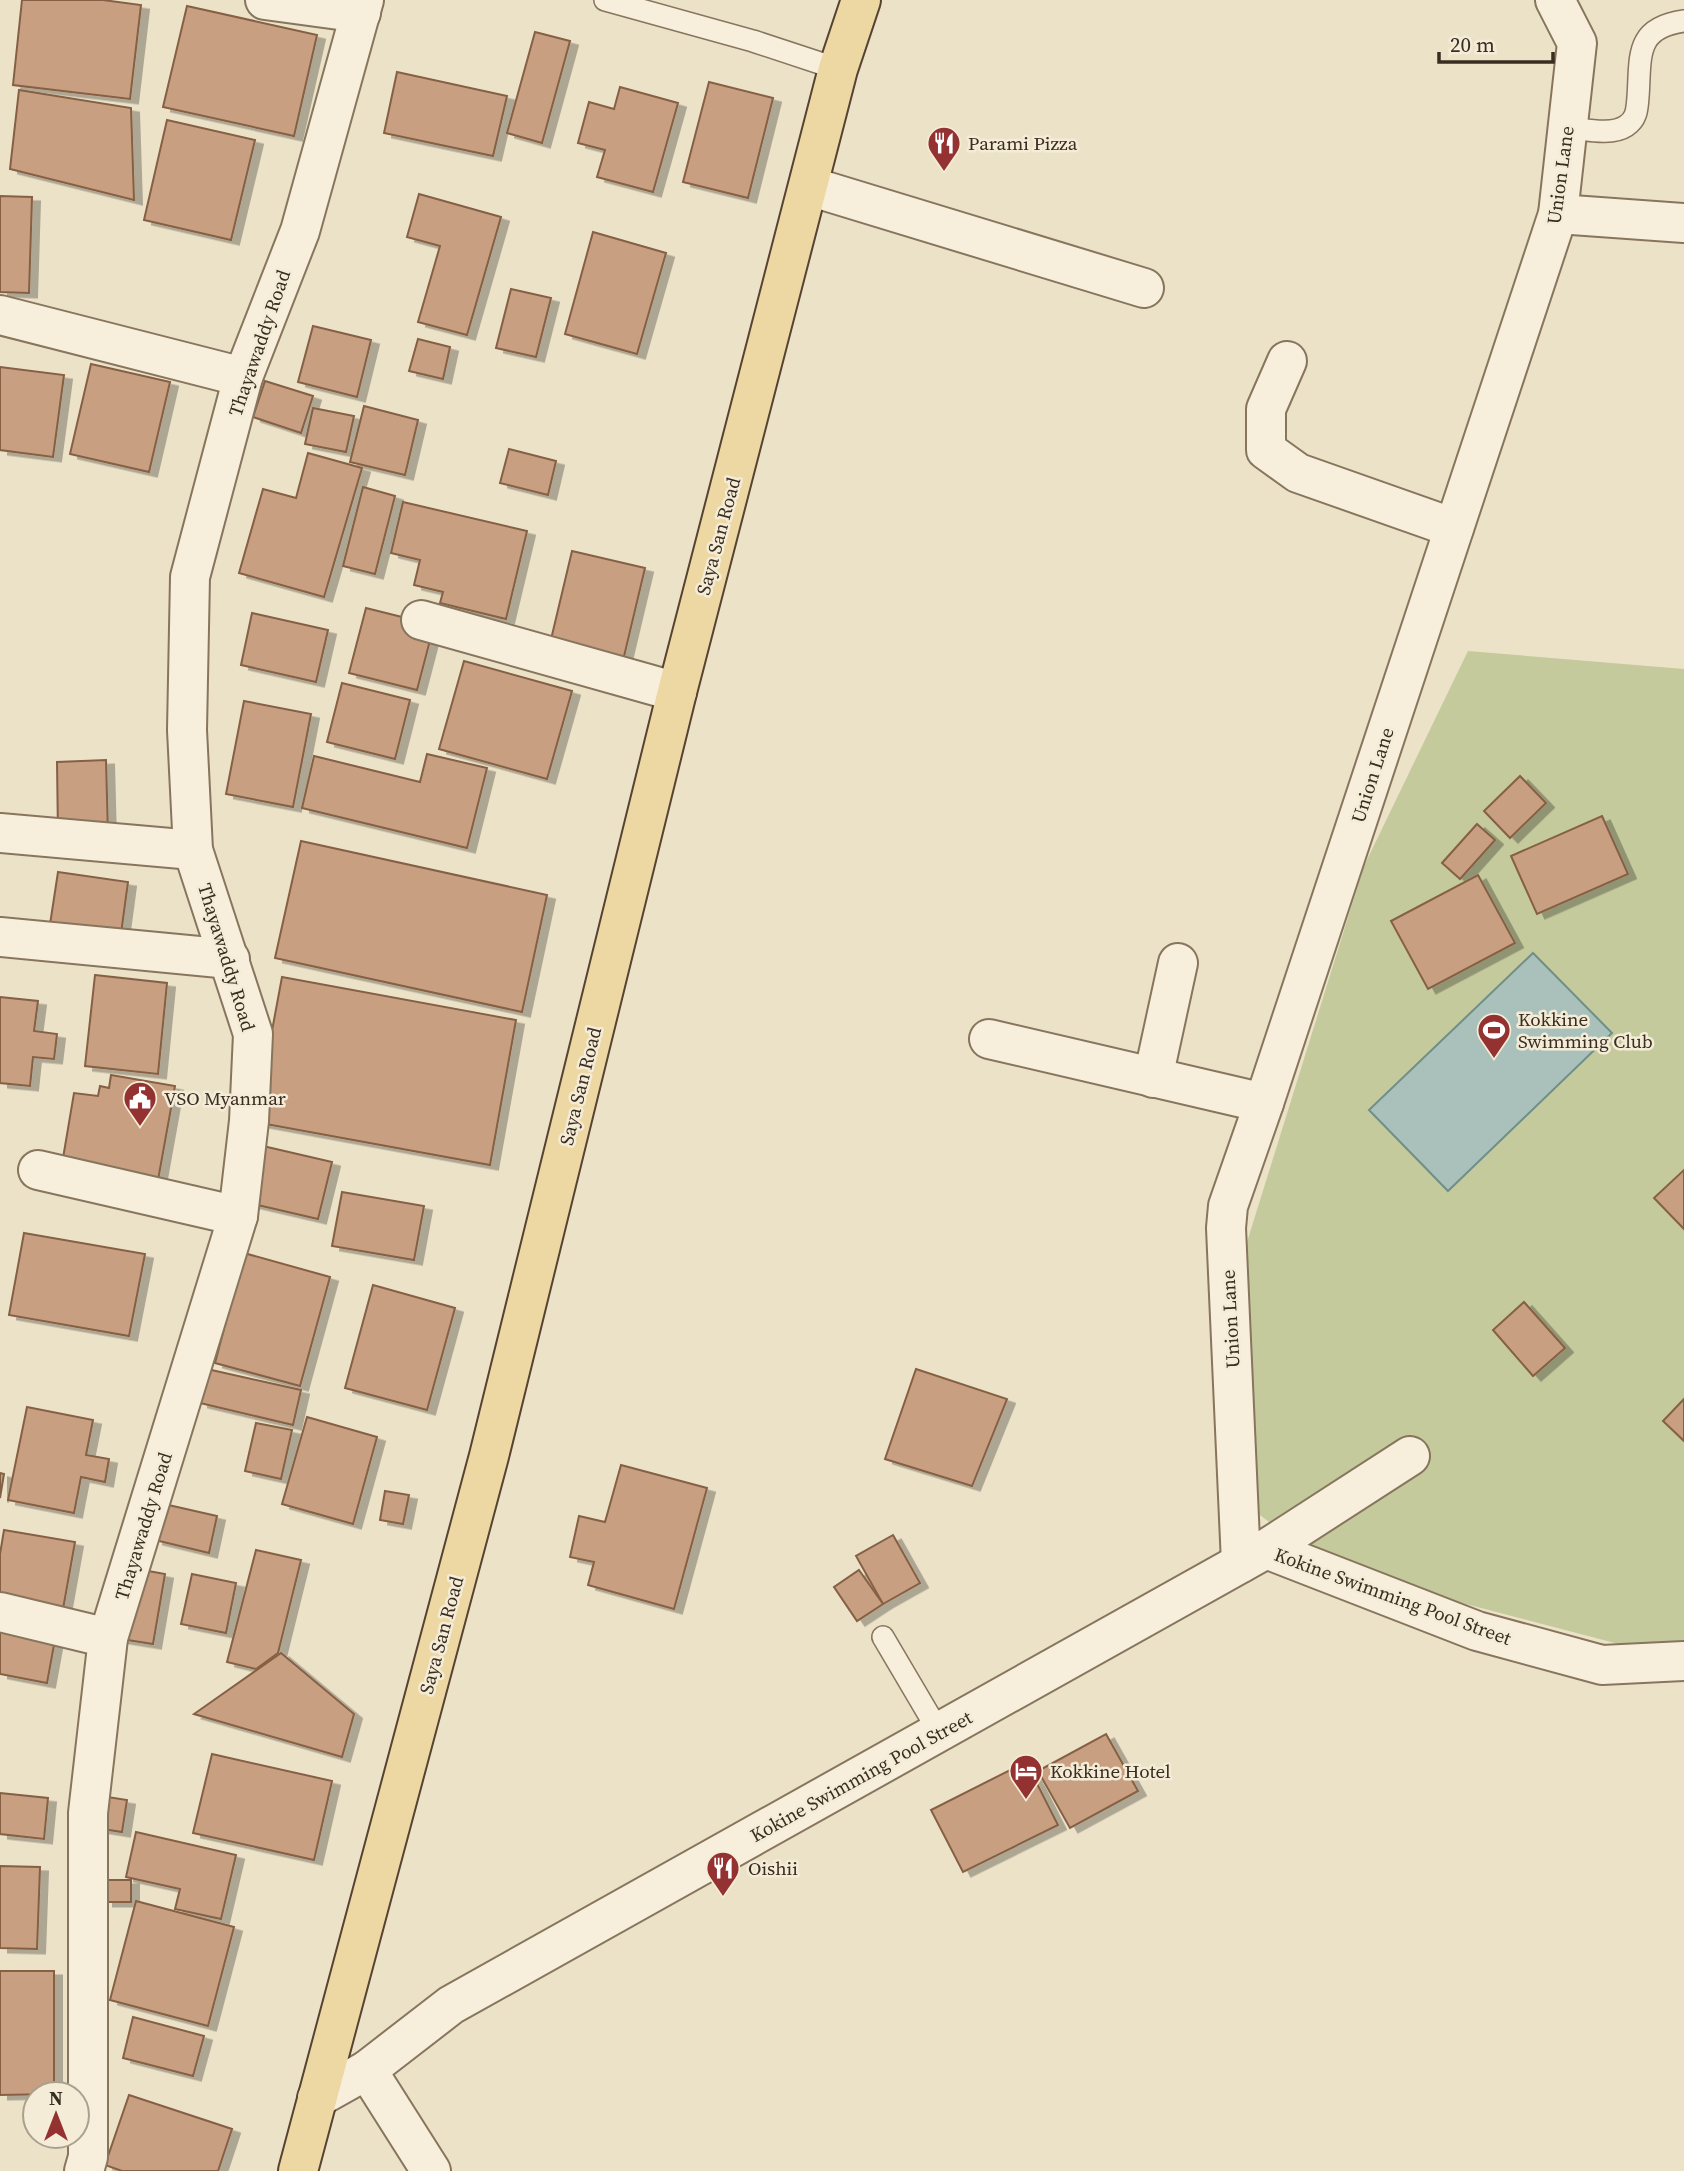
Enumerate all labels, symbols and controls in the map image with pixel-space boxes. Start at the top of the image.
scale bar [1439,21,1553,65]
text: 20 m [1450,30,1495,59]
restaurant icon: Parami Pizza [925,124,963,173]
street label: Union Lane [1540,124,1580,226]
place label: Parami Pizza [968,130,1078,156]
street label: Thayawaddy Road [222,266,296,420]
street label: Saya San Road [690,474,746,598]
street label: Union Lane [1344,724,1400,826]
street label: Thayawaddy Road [192,880,262,1034]
place label: Kokkine Swimming Club [1518,1006,1653,1054]
sports icon: Kokkine Swimming Club [1475,1011,1513,1060]
street label: Saya San Road [553,1024,607,1148]
public building icon: VSO Myanmar [121,1079,159,1128]
place label: VSO Myanmar [164,1085,286,1111]
street label: Union Lane [1214,1269,1246,1369]
street label: Thayawaddy Road [108,1449,178,1603]
street label: Kokine Swimming Pool Street [1271,1541,1516,1651]
street label: Saya San Road [413,1573,469,1697]
street label: Kokine Swimming Pool Street [745,1704,977,1848]
hotel icon: Kokkine Hotel [1007,1752,1045,1801]
place label: Kokkine Hotel [1050,1758,1171,1784]
restaurant icon: Oishii [704,1849,742,1898]
place label: Oishii [748,1855,798,1881]
north arrow [21,2080,91,2150]
text: N [49,2085,63,2111]

